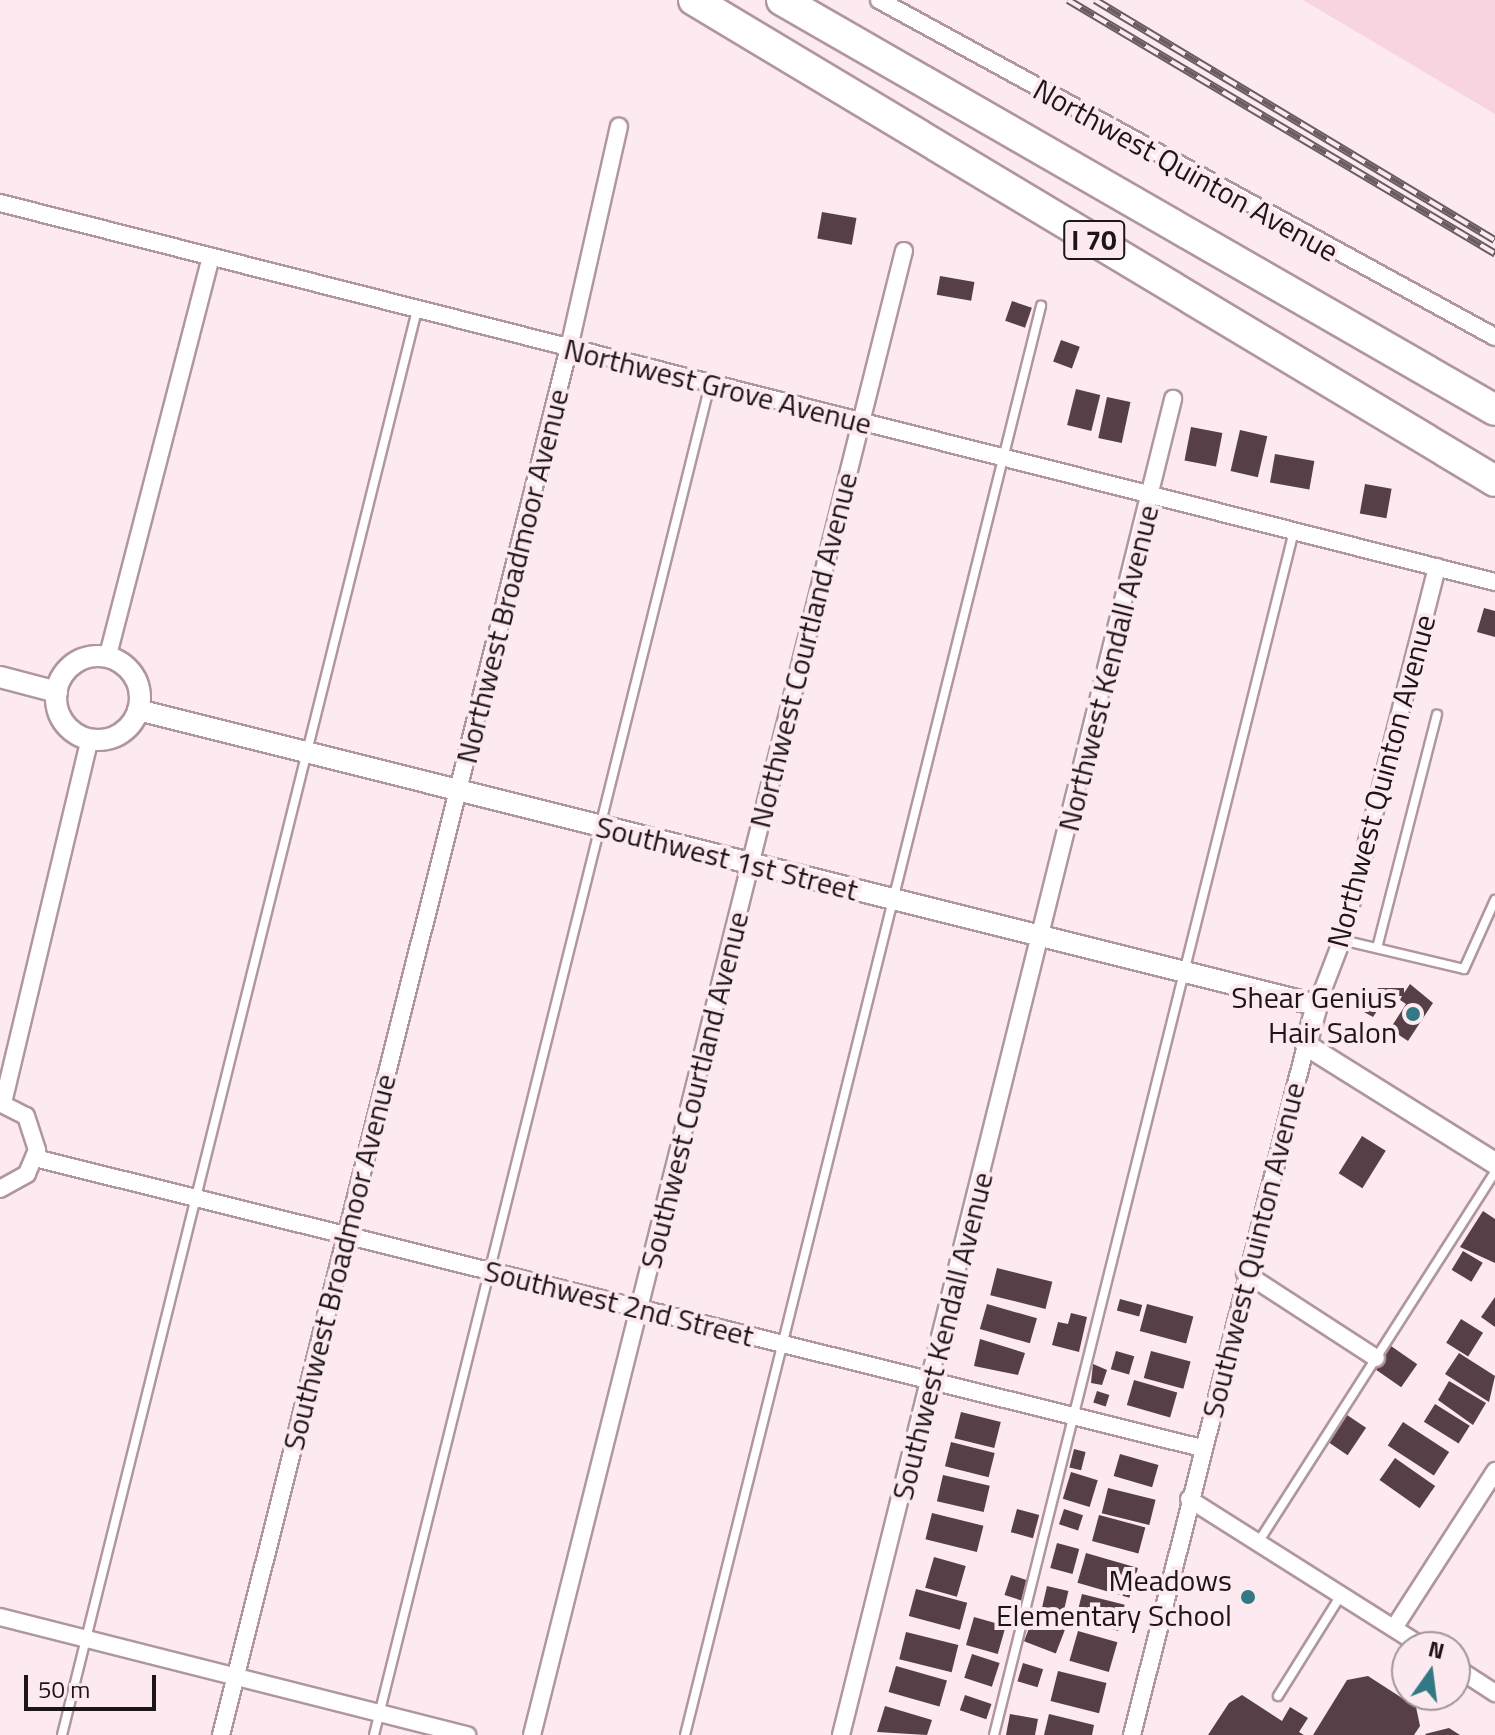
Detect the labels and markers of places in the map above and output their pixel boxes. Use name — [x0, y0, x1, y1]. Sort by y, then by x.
place label: Shear Genius Hair Salon — [1231, 979, 1397, 1050]
marker: Shear Genius Hair Salon — [1404, 1005, 1422, 1023]
place label: Meadows Elementary School — [996, 1562, 1232, 1632]
marker: Meadows Elementary School — [1239, 1588, 1257, 1606]

